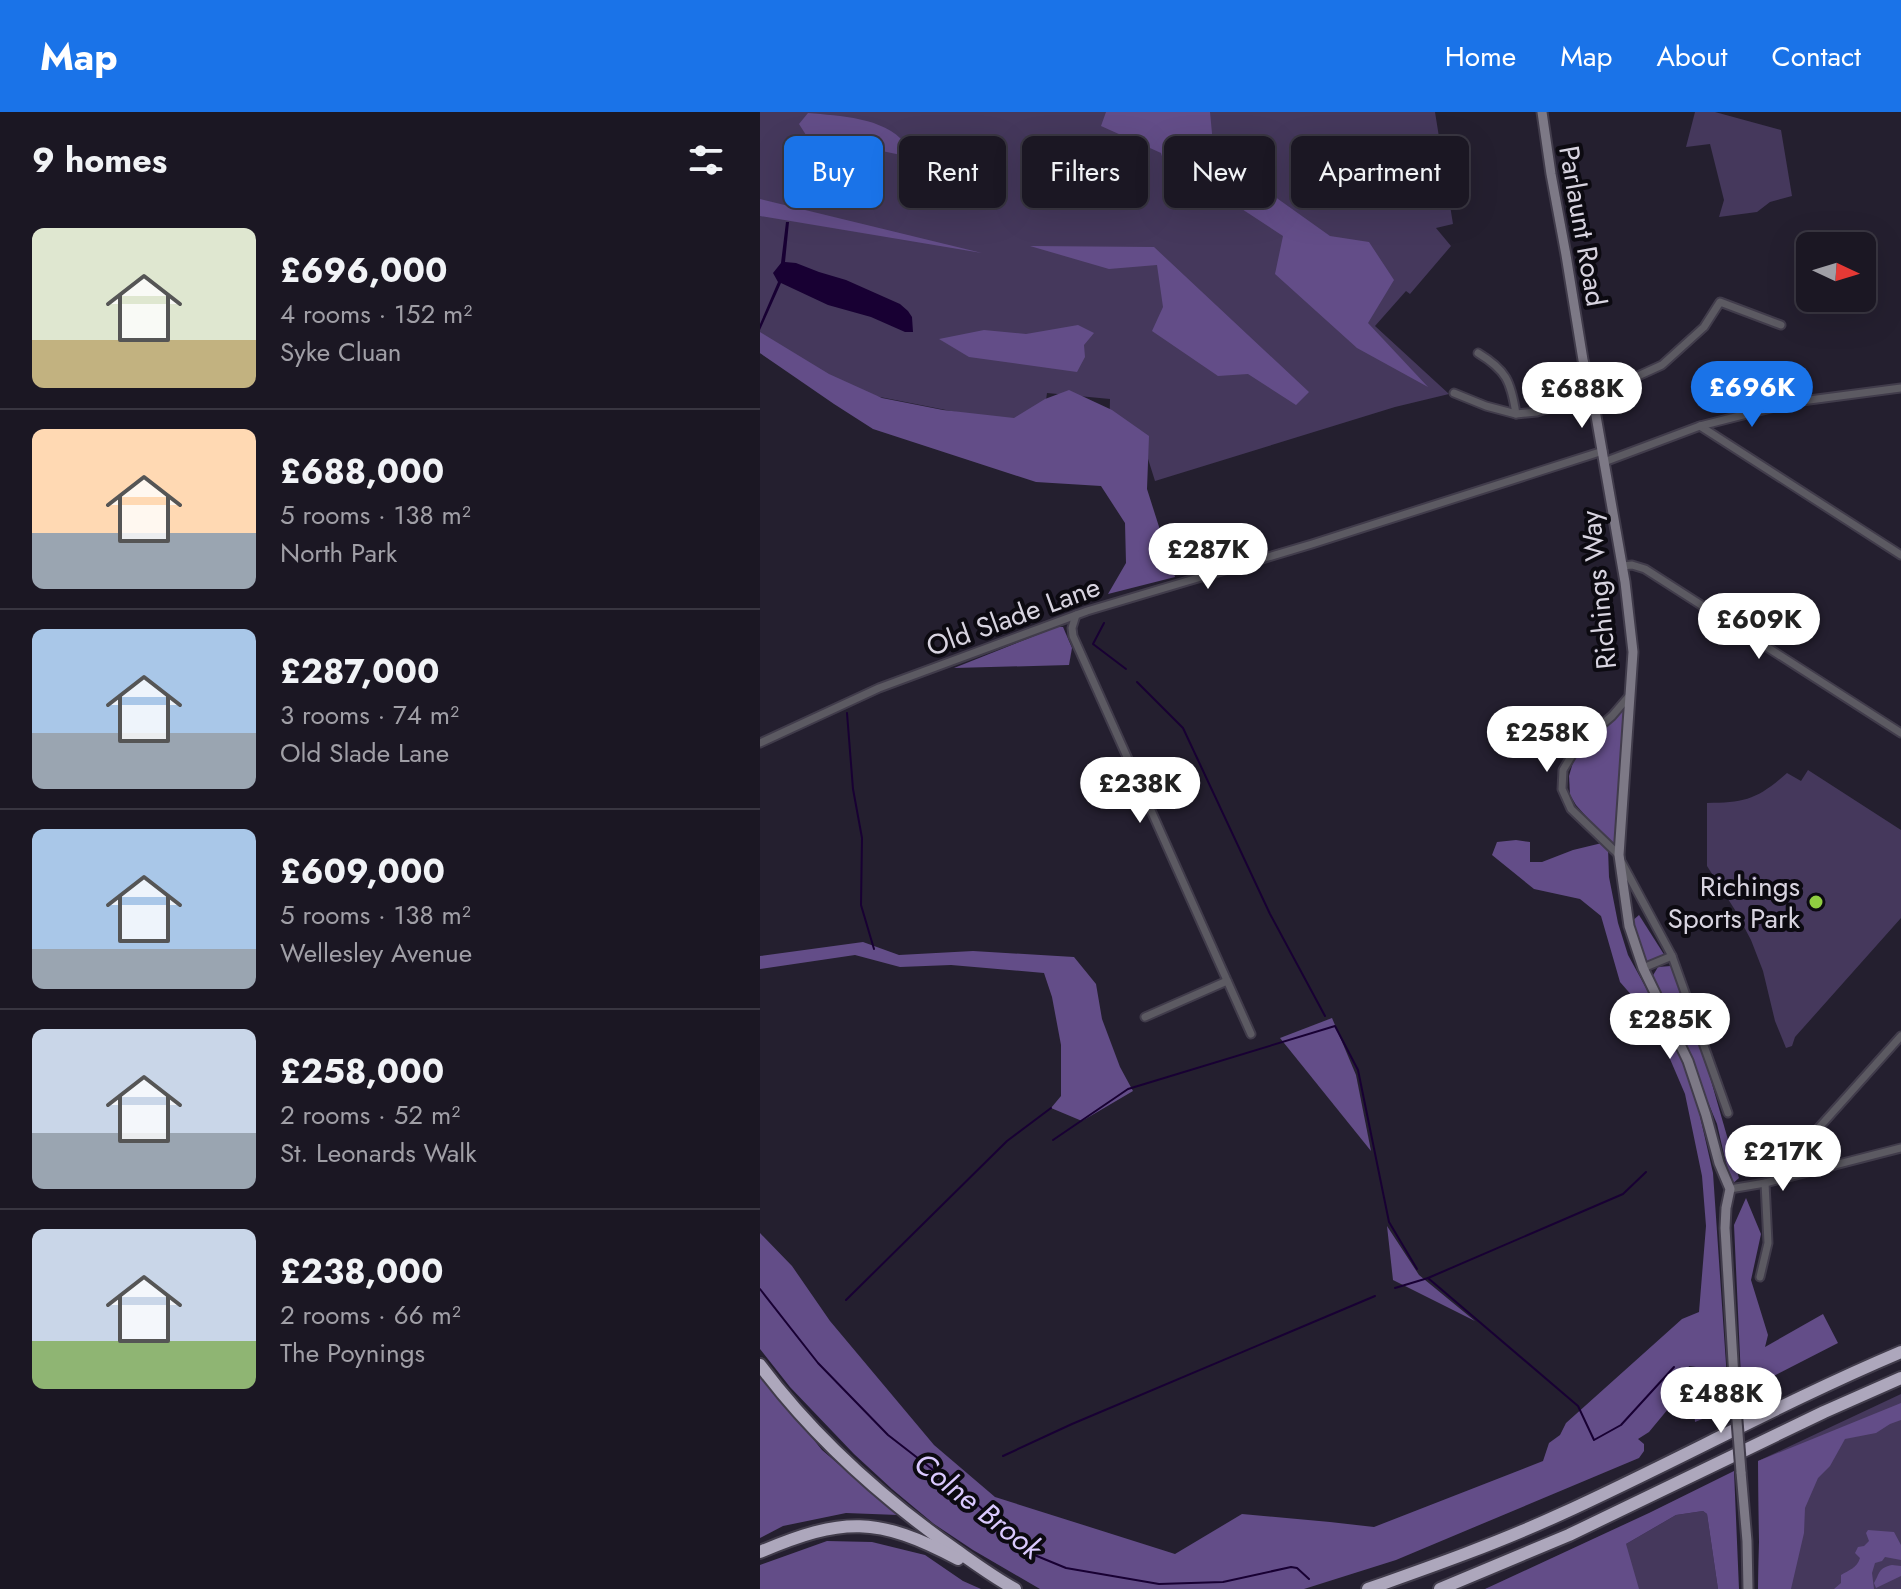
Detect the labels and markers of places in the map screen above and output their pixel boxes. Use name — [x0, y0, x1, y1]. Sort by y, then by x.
pin: £696K — [1696, 361, 1808, 429]
pin: £688K — [1526, 362, 1638, 430]
pin: £287K — [1152, 523, 1264, 591]
pin: £609K — [1703, 593, 1815, 661]
pin: £258K — [1491, 706, 1603, 774]
pin: £238K — [1084, 757, 1196, 825]
place label: Richings Sports Park — [1668, 866, 1801, 939]
marker: Richings Sports Park — [1807, 893, 1825, 911]
pin: £285K — [1614, 993, 1726, 1061]
pin: £217K — [1727, 1125, 1839, 1193]
pin: £488K — [1665, 1367, 1777, 1435]

